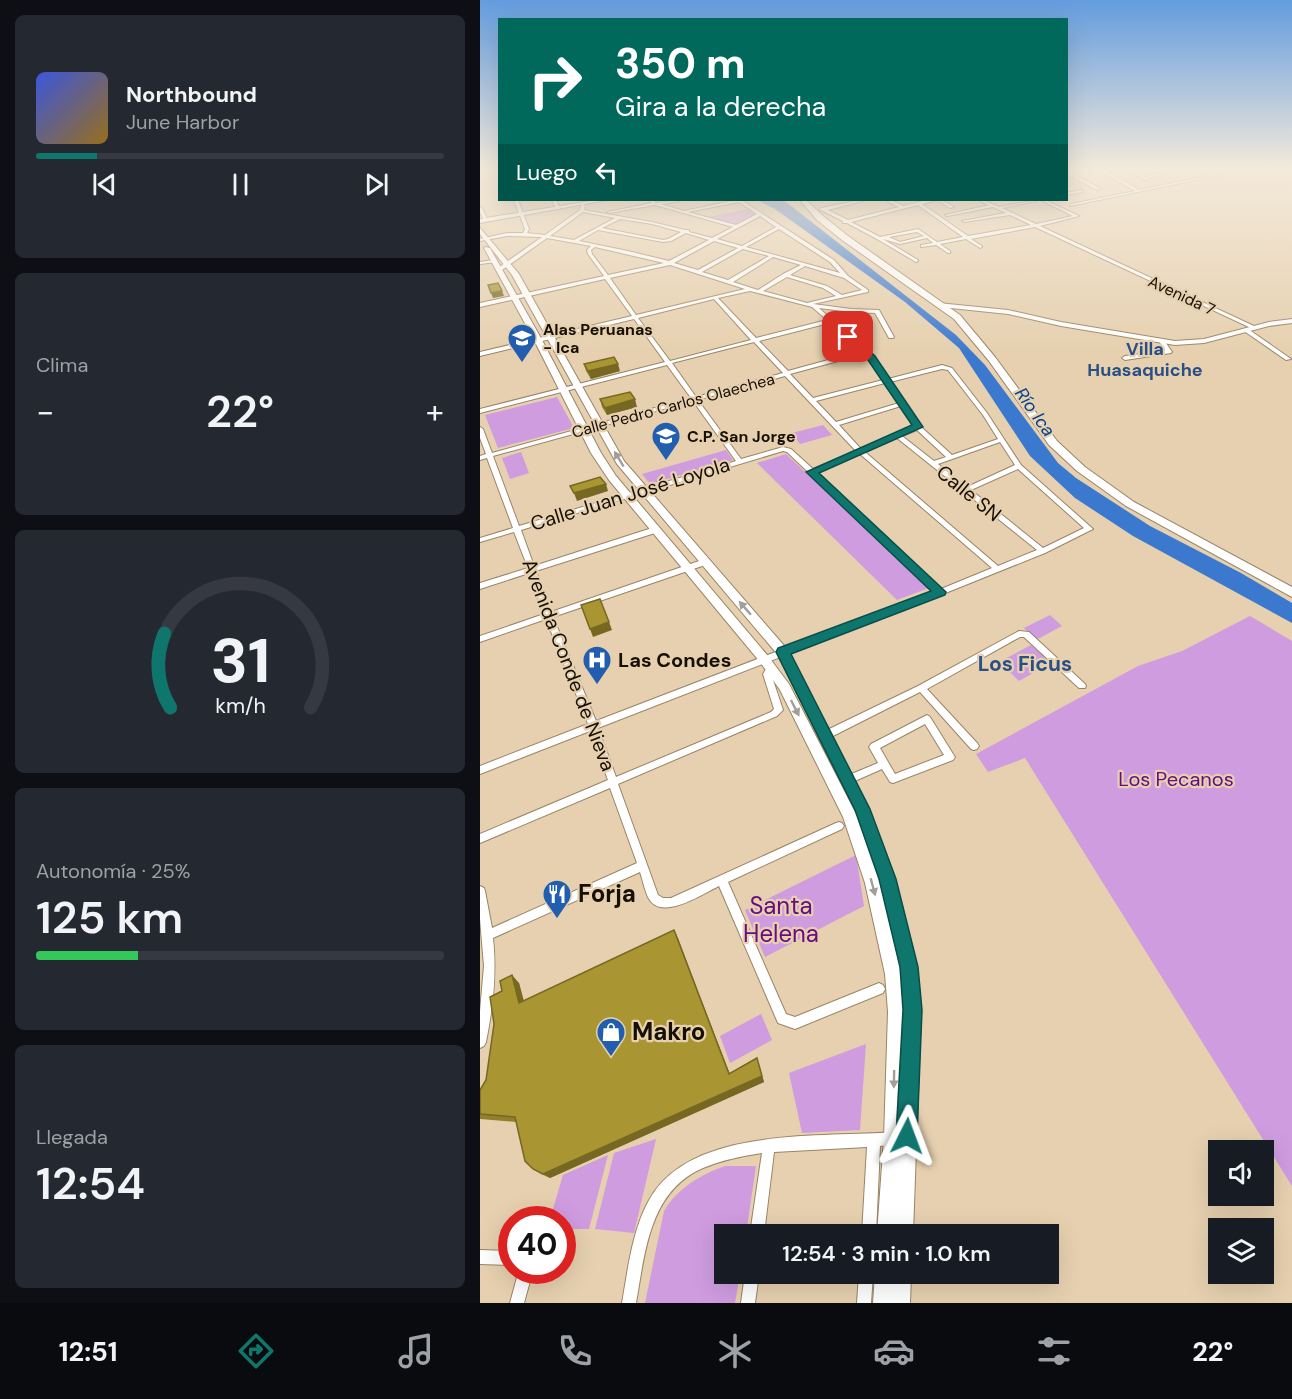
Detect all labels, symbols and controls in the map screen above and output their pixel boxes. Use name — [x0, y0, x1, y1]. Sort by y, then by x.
text: 350 m — [615, 36, 745, 91]
icon: right — [516, 42, 594, 120]
text: Northbound — [126, 80, 257, 109]
text: Gira a la derecha — [615, 89, 826, 124]
text: June Harbor — [126, 109, 239, 135]
icon: left — [590, 156, 623, 189]
text: Luego — [516, 158, 578, 187]
icon: previous — [88, 168, 121, 201]
icon: pause — [224, 168, 257, 201]
icon: next — [360, 168, 393, 201]
street label: Avenida 7 — [1145, 271, 1219, 320]
pin — [822, 311, 873, 362]
place label: Alas Peruanas - Ica — [543, 319, 653, 358]
icon: arrive — [831, 320, 864, 353]
school or university icon: Alas Peruanas - Ica — [506, 322, 538, 364]
district label: Villa Huasaquiche — [1087, 337, 1203, 382]
text: Clima — [36, 352, 88, 378]
street label: Calle Pedro Carlos Olaechea — [569, 368, 777, 443]
text: 22° — [206, 382, 274, 441]
water label: Río Ica — [1009, 383, 1061, 441]
text: − — [36, 390, 54, 433]
text: + — [426, 390, 444, 433]
school or university icon: C.P. San Jorge — [650, 420, 682, 462]
place label: C.P. San Jorge — [687, 426, 796, 447]
street label: Calle Juan José Loyola — [527, 451, 733, 537]
one-way arrow — [613, 451, 624, 467]
street label: Calle SN — [931, 459, 1007, 527]
street label: Avenida Conde de Nieva — [516, 555, 622, 775]
one-way arrow — [738, 600, 751, 616]
text: 31 — [210, 621, 270, 702]
hospital icon: Las Condes — [581, 644, 613, 686]
place label: Las Condes — [618, 647, 731, 673]
district label: Los Ficus — [978, 650, 1072, 678]
text: km/h — [215, 693, 265, 721]
one-way arrow — [791, 700, 800, 717]
park label: Los Pecanos — [1118, 766, 1234, 792]
text: Autonomía · 25% — [36, 858, 190, 884]
one-way arrow — [869, 877, 879, 896]
restaurant icon: Forja — [541, 878, 573, 920]
place label: Forja — [578, 878, 636, 909]
text: 125 km — [36, 888, 183, 947]
park label: Santa Helena — [743, 890, 819, 949]
shop icon: Makro — [595, 1016, 627, 1058]
place label: Makro — [632, 1016, 705, 1047]
one-way arrow — [889, 1070, 899, 1089]
position arrow — [875, 1104, 939, 1168]
text: Llegada — [36, 1124, 108, 1150]
map controls — [1208, 1140, 1274, 1284]
button: sound — [1208, 1140, 1274, 1206]
text: 12:54 — [36, 1154, 145, 1213]
speed limit sign: 40 — [498, 1206, 576, 1284]
button: layers — [1208, 1218, 1274, 1284]
text: 12:54 · 3 min · 1.0 km — [782, 1239, 991, 1268]
icon: directions — [235, 1330, 277, 1372]
icon: music — [395, 1330, 437, 1372]
icon: phone — [554, 1330, 596, 1372]
icon: climate — [714, 1330, 756, 1372]
icon: car — [873, 1330, 915, 1372]
icon: filters — [1033, 1330, 1075, 1372]
text: 12:51 — [59, 1334, 118, 1369]
text: 22° — [1192, 1334, 1233, 1369]

